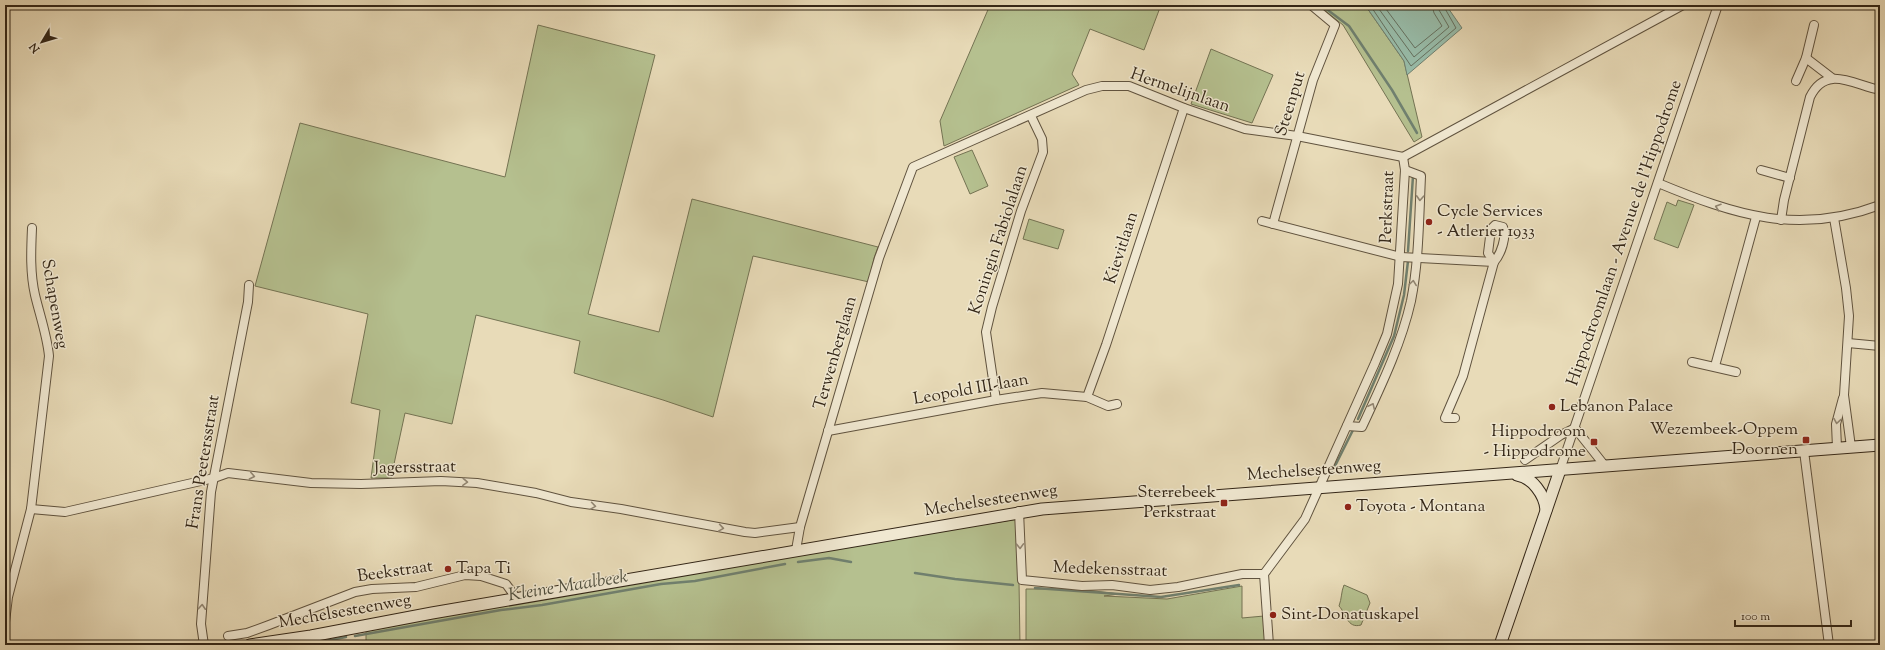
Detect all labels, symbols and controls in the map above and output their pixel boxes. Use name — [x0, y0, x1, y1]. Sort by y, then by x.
north arrow — [22, 22, 62, 62]
text: N — [26, 39, 45, 57]
street label: Hermelijnlaan — [1127, 63, 1233, 119]
street label: Steenput — [1270, 68, 1312, 139]
street label: Hippodroomlaan - Avenue de l'Hippodrome — [1561, 77, 1689, 389]
street label: Koningin Fabiolalaan — [964, 162, 1034, 318]
street label: Perkstraat — [1375, 170, 1401, 244]
one-way arrow — [1416, 195, 1425, 201]
place label: Cycle Services - Atlerier 1933 — [1437, 200, 1543, 244]
one-way arrow — [1715, 203, 1722, 212]
street label: Kievitlaan — [1099, 209, 1145, 287]
marker: Cycle Services - Atlerier 1933 — [1424, 217, 1434, 227]
street label: Schapenweg — [34, 257, 74, 351]
one-way arrow — [1408, 280, 1417, 286]
street label: Terwenberglaan — [808, 293, 864, 413]
street label: Leopold III-laan — [911, 368, 1031, 412]
street label: Frans Peetersstraat — [182, 393, 226, 531]
place label: Lebanon Palace — [1560, 395, 1673, 419]
one-way arrow — [1367, 402, 1375, 410]
marker: Lebanon Palace — [1547, 402, 1557, 412]
place label: Wezembeek-Oppem Doornen — [1650, 418, 1798, 462]
one-way arrow — [1833, 418, 1842, 424]
place label: Hippodroom - Hippodrome — [1483, 420, 1586, 464]
marker: Wezembeek-Oppem Doornen — [1801, 435, 1811, 445]
marker: Hippodroom - Hippodrome — [1589, 437, 1599, 447]
street label: Mechelsesteenweg — [1246, 454, 1382, 488]
street label: Jagersstraat — [373, 455, 456, 481]
one-way arrow — [249, 471, 255, 479]
one-way arrow — [462, 478, 468, 487]
street label: Mechelsesteenweg — [923, 479, 1059, 523]
place label: Sterrebeek Perkstraat — [1137, 481, 1216, 525]
place label: Toyota - Montana — [1356, 495, 1486, 519]
marker: Sterrebeek Perkstraat — [1219, 498, 1229, 508]
one-way arrow — [590, 501, 596, 510]
marker: Toyota - Montana — [1343, 502, 1353, 512]
one-way arrow — [718, 523, 724, 532]
one-way arrow — [1016, 543, 1025, 549]
street label: Beekstraat — [356, 555, 434, 589]
street label: Medekensstraat — [1052, 556, 1168, 584]
place label: Tapa Ti — [456, 557, 511, 581]
marker: Tapa Ti — [443, 564, 453, 574]
water label: Kleine Maalbeek — [506, 565, 630, 609]
street label: Mechelsesteenweg — [277, 589, 413, 635]
scale bar — [1735, 602, 1851, 628]
place label: Sint-Donatuskapel — [1281, 603, 1419, 627]
one-way arrow — [197, 604, 206, 610]
text: 100 m — [1741, 608, 1770, 626]
marker: Sint-Donatuskapel — [1268, 610, 1278, 620]

